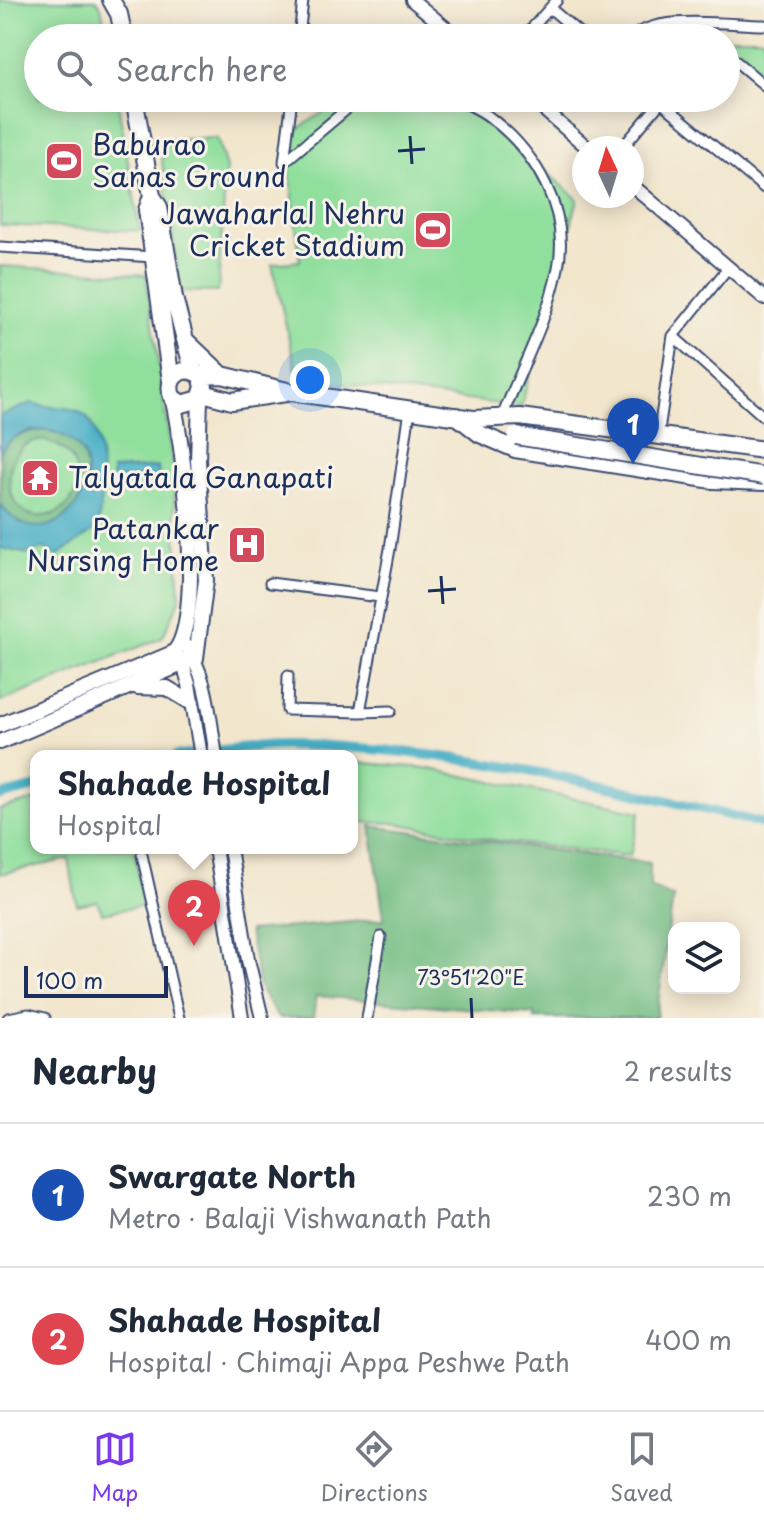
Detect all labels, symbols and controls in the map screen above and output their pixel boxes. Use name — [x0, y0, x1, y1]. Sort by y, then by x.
search box — [24, 24, 740, 112]
icon: search — [52, 46, 96, 90]
text: Search here — [116, 46, 288, 91]
place label: Baburao Sanas Ground — [92, 122, 286, 197]
north arrow — [572, 136, 644, 208]
sports icon: Baburao Sanas Ground — [43, 140, 85, 182]
place label: Jawaharlal Nehru Cricket Stadium — [161, 191, 405, 266]
sports icon: Jawaharlal Nehru Cricket Stadium — [412, 209, 454, 251]
your location — [290, 360, 330, 400]
pin: 1 — [607, 398, 659, 464]
place label: Talyatala Ganapati — [68, 455, 334, 498]
temple icon: Talyatala Ganapati — [19, 457, 61, 499]
place label: Patankar Nursing Home — [27, 506, 219, 581]
hospital icon: Patankar Nursing Home — [226, 524, 268, 566]
popup — [30, 750, 358, 854]
text: Shahade Hospital — [58, 760, 330, 805]
text: Hospital — [58, 805, 162, 844]
pin: 2 — [168, 880, 220, 946]
map controls — [668, 922, 740, 994]
button: layers — [668, 922, 740, 994]
scale bar — [24, 962, 168, 998]
text: 73°51'20"E — [417, 962, 525, 992]
text: 100 m — [36, 963, 103, 996]
text: Nearby — [32, 1044, 157, 1096]
text: 2 results — [624, 1051, 732, 1090]
text: Swargate North — [108, 1153, 356, 1198]
text: 1 — [52, 1176, 64, 1215]
text: 230 m — [647, 1176, 732, 1215]
text: Metro · Balaji Vishwanath Path — [108, 1198, 492, 1237]
text: Shahade Hospital — [108, 1297, 381, 1342]
text: 2 — [49, 1320, 67, 1359]
text: 400 m — [645, 1320, 732, 1359]
text: Hospital · Chimaji Appa Peshwe Path — [108, 1342, 570, 1381]
tab: Map — [91, 1427, 138, 1508]
tab: Directions — [321, 1427, 428, 1508]
tab: Saved — [610, 1427, 673, 1508]

